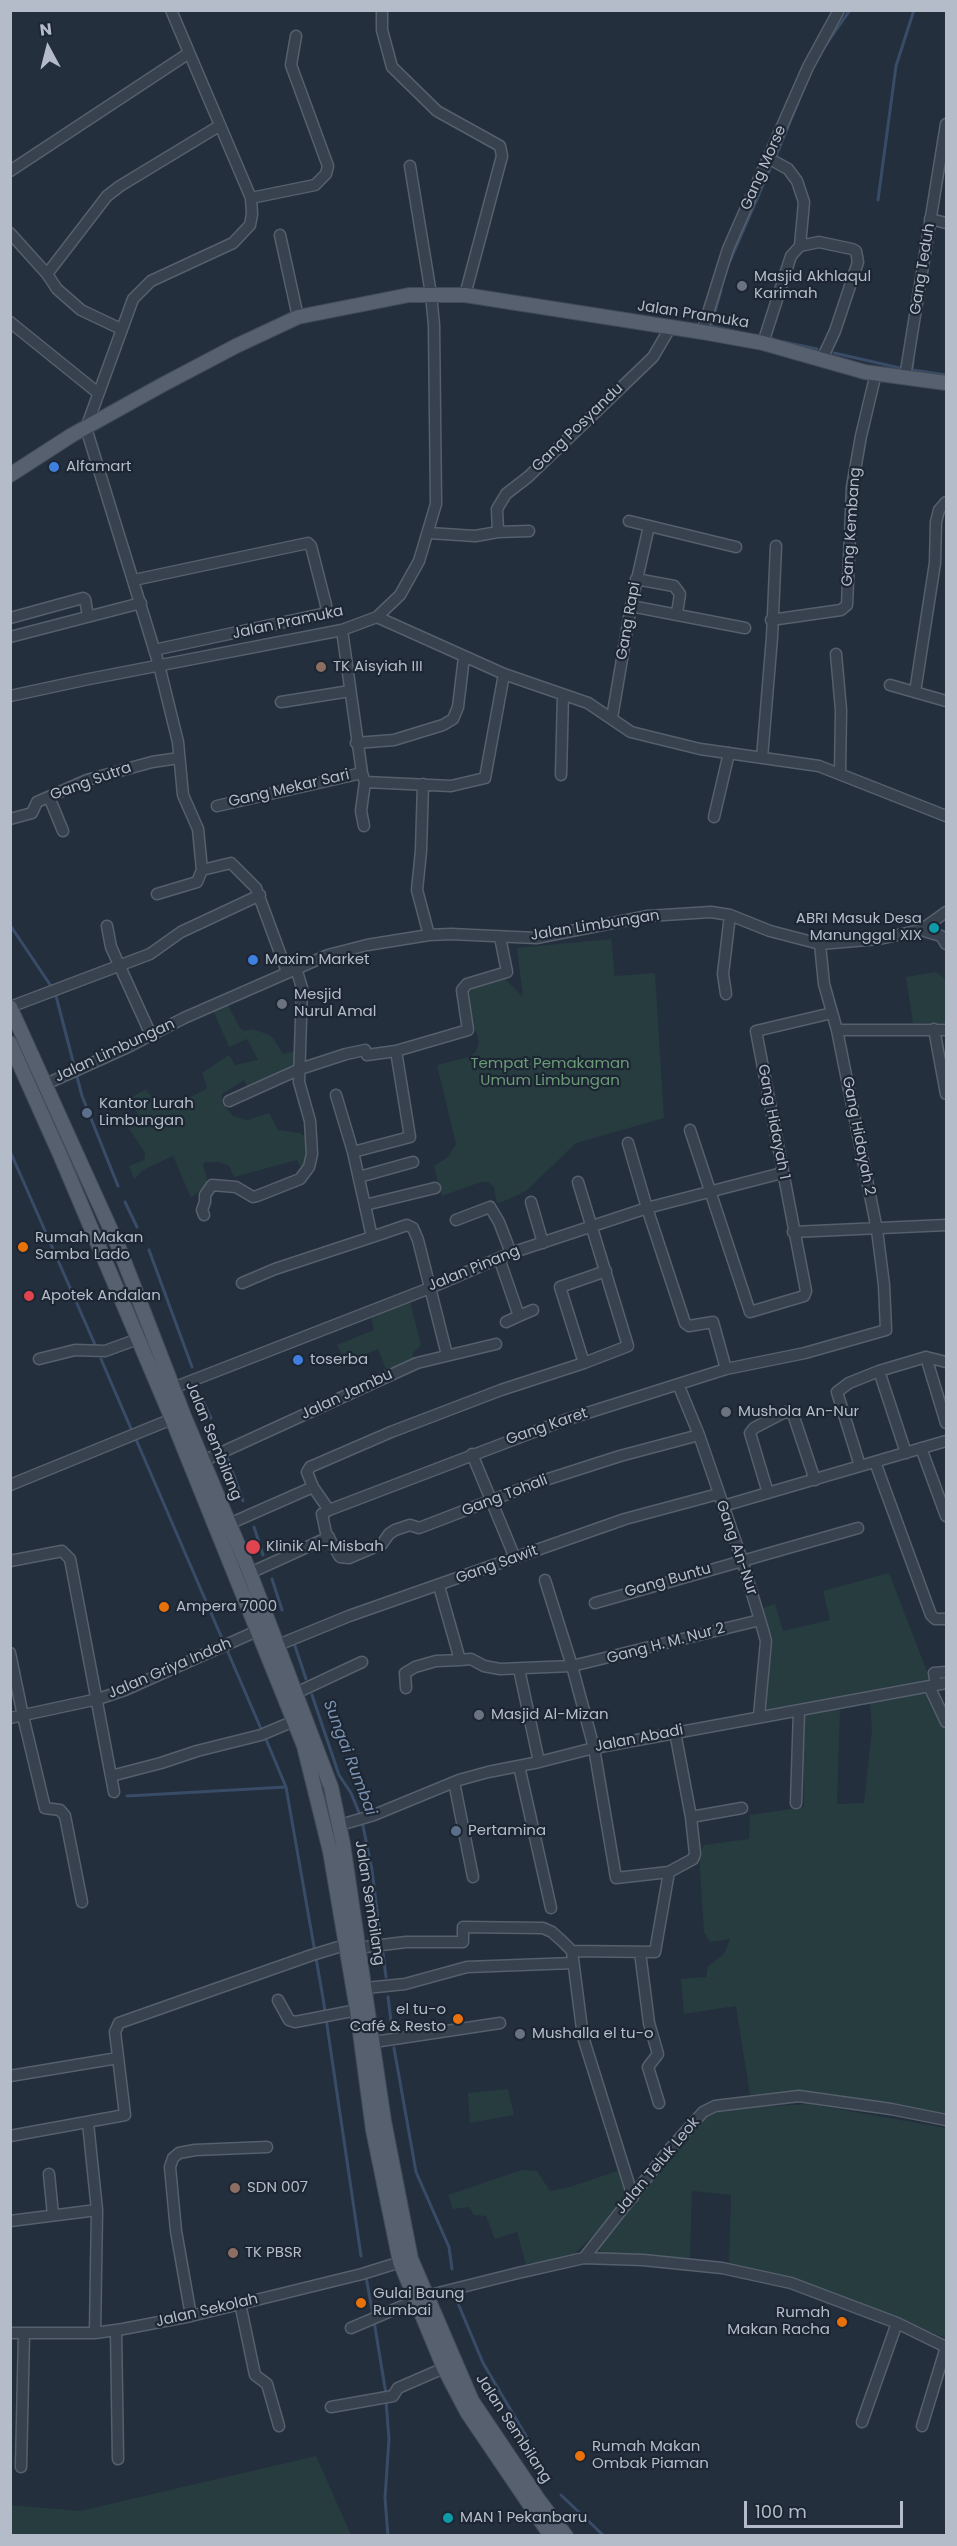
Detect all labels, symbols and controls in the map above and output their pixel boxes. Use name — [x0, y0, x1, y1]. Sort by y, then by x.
text: N — [38, 17, 53, 42]
north arrow — [18, 18, 78, 78]
street label: Gang Morse — [737, 123, 791, 213]
street label: Gang Teduh — [907, 222, 939, 316]
place label: Masjid Akhlaqul Karimah — [754, 268, 871, 303]
marker: Masjid Akhlaqul Karimah — [735, 279, 749, 293]
street label: Jalan Pramuka — [636, 297, 750, 333]
street label: Gang Posyandu — [529, 380, 627, 476]
place label: Alfamart — [66, 458, 132, 476]
marker: Alfamart — [47, 460, 61, 474]
street label: Gang Kembang — [839, 467, 865, 587]
street label: Gang Rapi — [613, 581, 645, 661]
street label: Jalan Pramuka — [231, 602, 345, 644]
place label: TK Aisyiah III — [333, 658, 423, 676]
marker: TK Aisyiah III — [314, 660, 328, 674]
street label: Gang Sutra — [48, 759, 134, 805]
street label: Gang Mekar Sari — [227, 766, 351, 812]
street label: Jalan Limbungan — [529, 907, 661, 945]
place label: ABRI Masuk Desa Manunggal XIX — [796, 910, 922, 945]
marker: ABRI Masuk Desa Manunggal XIX — [927, 921, 941, 935]
place label: Maxim Market — [265, 951, 370, 969]
marker: Maxim Market — [246, 953, 260, 967]
place label: Mesjid Nurul Amal — [294, 986, 376, 1021]
marker: Mesjid Nurul Amal — [275, 997, 289, 1011]
street label: Jalan Limbungan — [52, 1015, 178, 1087]
park label: Tempat Pemakaman Umum Limbungan — [470, 1055, 630, 1090]
street label: Gang Hidayah 1 — [753, 1063, 793, 1181]
street label: Gang Hidayah 2 — [838, 1075, 878, 1197]
place label: Kantor Lurah Limbungan — [99, 1095, 194, 1130]
marker: Kantor Lurah Limbungan — [80, 1106, 94, 1120]
place label: Rumah Makan Samba Lado — [35, 1229, 143, 1264]
marker: Rumah Makan Samba Lado — [16, 1240, 30, 1254]
street label: Jalan Pinang — [425, 1242, 523, 1296]
place label: Apotek Andalan — [41, 1287, 161, 1305]
marker: Apotek Andalan — [22, 1289, 36, 1303]
place label: toserba — [310, 1351, 368, 1369]
marker: toserba — [291, 1353, 305, 1367]
street label: Jalan Jambu — [298, 1366, 396, 1424]
street label: Jalan Sembilang — [181, 1379, 245, 1503]
place label: Mushola An-Nur — [738, 1403, 859, 1421]
street label: Gang Karet — [504, 1405, 590, 1449]
marker: Mushola An-Nur — [719, 1405, 733, 1419]
street label: Gang Tohali — [460, 1471, 550, 1521]
street label: Gang An-Nur — [711, 1498, 761, 1598]
marker: Klinik Al-Misbah — [244, 1538, 262, 1556]
place label: Klinik Al-Misbah — [266, 1538, 384, 1556]
street label: Gang Sawit — [454, 1542, 540, 1588]
street label: Gang Buntu — [623, 1560, 713, 1602]
place label: Ampera 7000 — [176, 1598, 277, 1616]
marker: Ampera 7000 — [157, 1600, 171, 1614]
street label: Gang H. M. Nur 2 — [605, 1620, 727, 1668]
street label: Jalan Griya Indah — [106, 1635, 234, 1703]
water label: Sungai Rumbai — [318, 1698, 380, 1818]
place label: Masjid Al-Mizan — [491, 1706, 609, 1724]
marker: Masjid Al-Mizan — [472, 1708, 486, 1722]
street label: Jalan Abadi — [593, 1722, 685, 1756]
place label: Pertamina — [468, 1822, 546, 1840]
marker: Pertamina — [449, 1824, 463, 1838]
street label: Jalan Sembilang — [350, 1839, 388, 1967]
place label: el tu-o Café & Resto — [350, 2001, 446, 2036]
marker: el tu-o Café & Resto — [451, 2012, 465, 2026]
place label: Mushalla el tu-o — [532, 2025, 654, 2043]
marker: Mushalla el tu-o — [513, 2027, 527, 2041]
street label: Jalan Teluk Leok — [612, 2114, 704, 2218]
place label: SDN 007 — [247, 2179, 308, 2197]
marker: SDN 007 — [228, 2181, 242, 2195]
place label: TK PBSR — [245, 2244, 302, 2262]
marker: TK PBSR — [226, 2246, 240, 2260]
place label: Gulai Baung Rumbai — [373, 2285, 464, 2320]
street label: Jalan Sekolah — [154, 2290, 260, 2332]
marker: Gulai Baung Rumbai — [354, 2296, 368, 2310]
place label: Rumah Makan Racha — [727, 2304, 830, 2339]
marker: Rumah Makan Racha — [835, 2315, 849, 2329]
street label: Jalan Sembilang — [471, 2371, 555, 2487]
place label: Rumah Makan Ombak Piaman — [592, 2438, 709, 2473]
marker: Rumah Makan Ombak Piaman — [573, 2449, 587, 2463]
scale bar — [747, 2489, 906, 2527]
text: 100 m — [755, 2499, 807, 2524]
place label: MAN 1 Pekanbaru — [460, 2509, 587, 2527]
marker: MAN 1 Pekanbaru — [441, 2511, 455, 2525]

